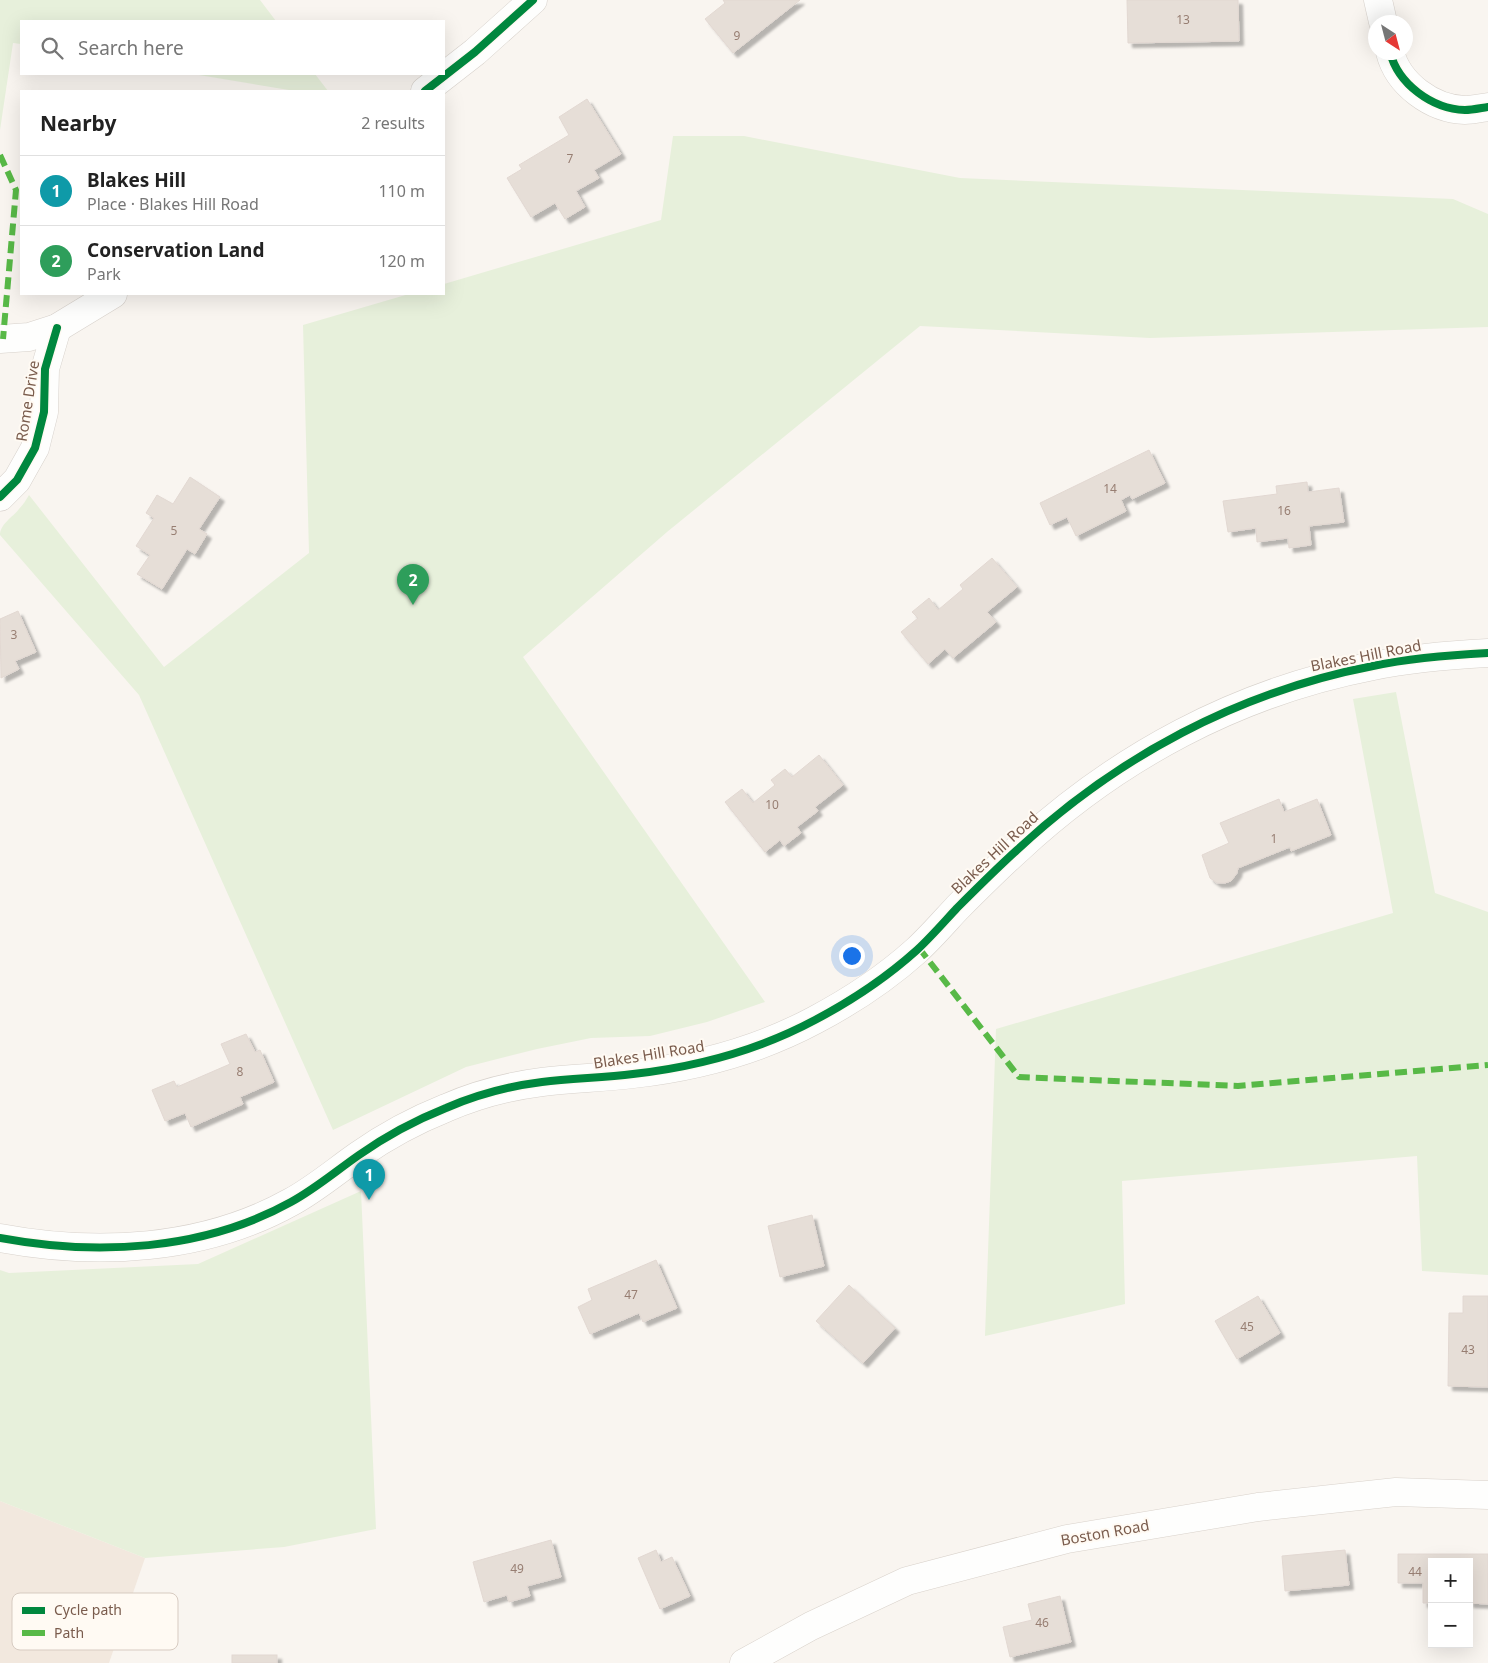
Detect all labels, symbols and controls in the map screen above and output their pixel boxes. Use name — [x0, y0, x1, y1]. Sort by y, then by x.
house number: 13 — [1176, 11, 1190, 28]
north arrow — [1368, 15, 1413, 60]
search box — [20, 20, 445, 75]
house number: 9 — [734, 27, 741, 44]
icon: search — [38, 34, 66, 62]
text: Search here — [78, 35, 184, 61]
text: Nearby — [40, 109, 116, 137]
text: 2 results — [361, 112, 425, 134]
house number: 7 — [567, 150, 574, 167]
text: Blakes Hill — [87, 167, 186, 193]
text: 1 — [51, 180, 61, 202]
text: 110 m — [378, 180, 425, 202]
text: Place · Blakes Hill Road — [87, 193, 259, 215]
text: Conservation Land — [87, 237, 264, 263]
text: 2 — [51, 250, 61, 272]
text: 120 m — [378, 250, 425, 272]
text: Park — [87, 263, 121, 285]
street label: Rome Drive — [11, 359, 43, 443]
house number: 14 — [1103, 480, 1117, 497]
house number: 16 — [1277, 502, 1291, 519]
house number: 5 — [171, 522, 178, 539]
pin: 2 — [397, 564, 429, 605]
house number: 3 — [11, 626, 18, 643]
street label: Blakes Hill Road — [1309, 634, 1423, 676]
house number: 10 — [765, 796, 779, 813]
street label: Blakes Hill Road — [946, 807, 1042, 898]
house number: 1 — [1271, 830, 1277, 847]
your location — [839, 943, 865, 969]
street label: Blakes Hill Road — [592, 1035, 706, 1073]
house number: 8 — [237, 1063, 244, 1080]
pin: 1 — [353, 1159, 385, 1200]
house number: 47 — [624, 1286, 638, 1303]
house number: 45 — [1240, 1318, 1254, 1335]
house number: 43 — [1461, 1341, 1475, 1358]
street label: Boston Road — [1059, 1514, 1151, 1550]
map controls — [1428, 1558, 1473, 1648]
button: + — [1428, 1558, 1473, 1603]
house number: 49 — [510, 1560, 524, 1577]
house number: 44 — [1408, 1563, 1422, 1580]
legend — [12, 1593, 178, 1650]
text: Cycle path — [54, 1600, 122, 1619]
button: − — [1428, 1603, 1473, 1648]
house number: 46 — [1035, 1614, 1049, 1631]
text: Path — [54, 1623, 84, 1642]

